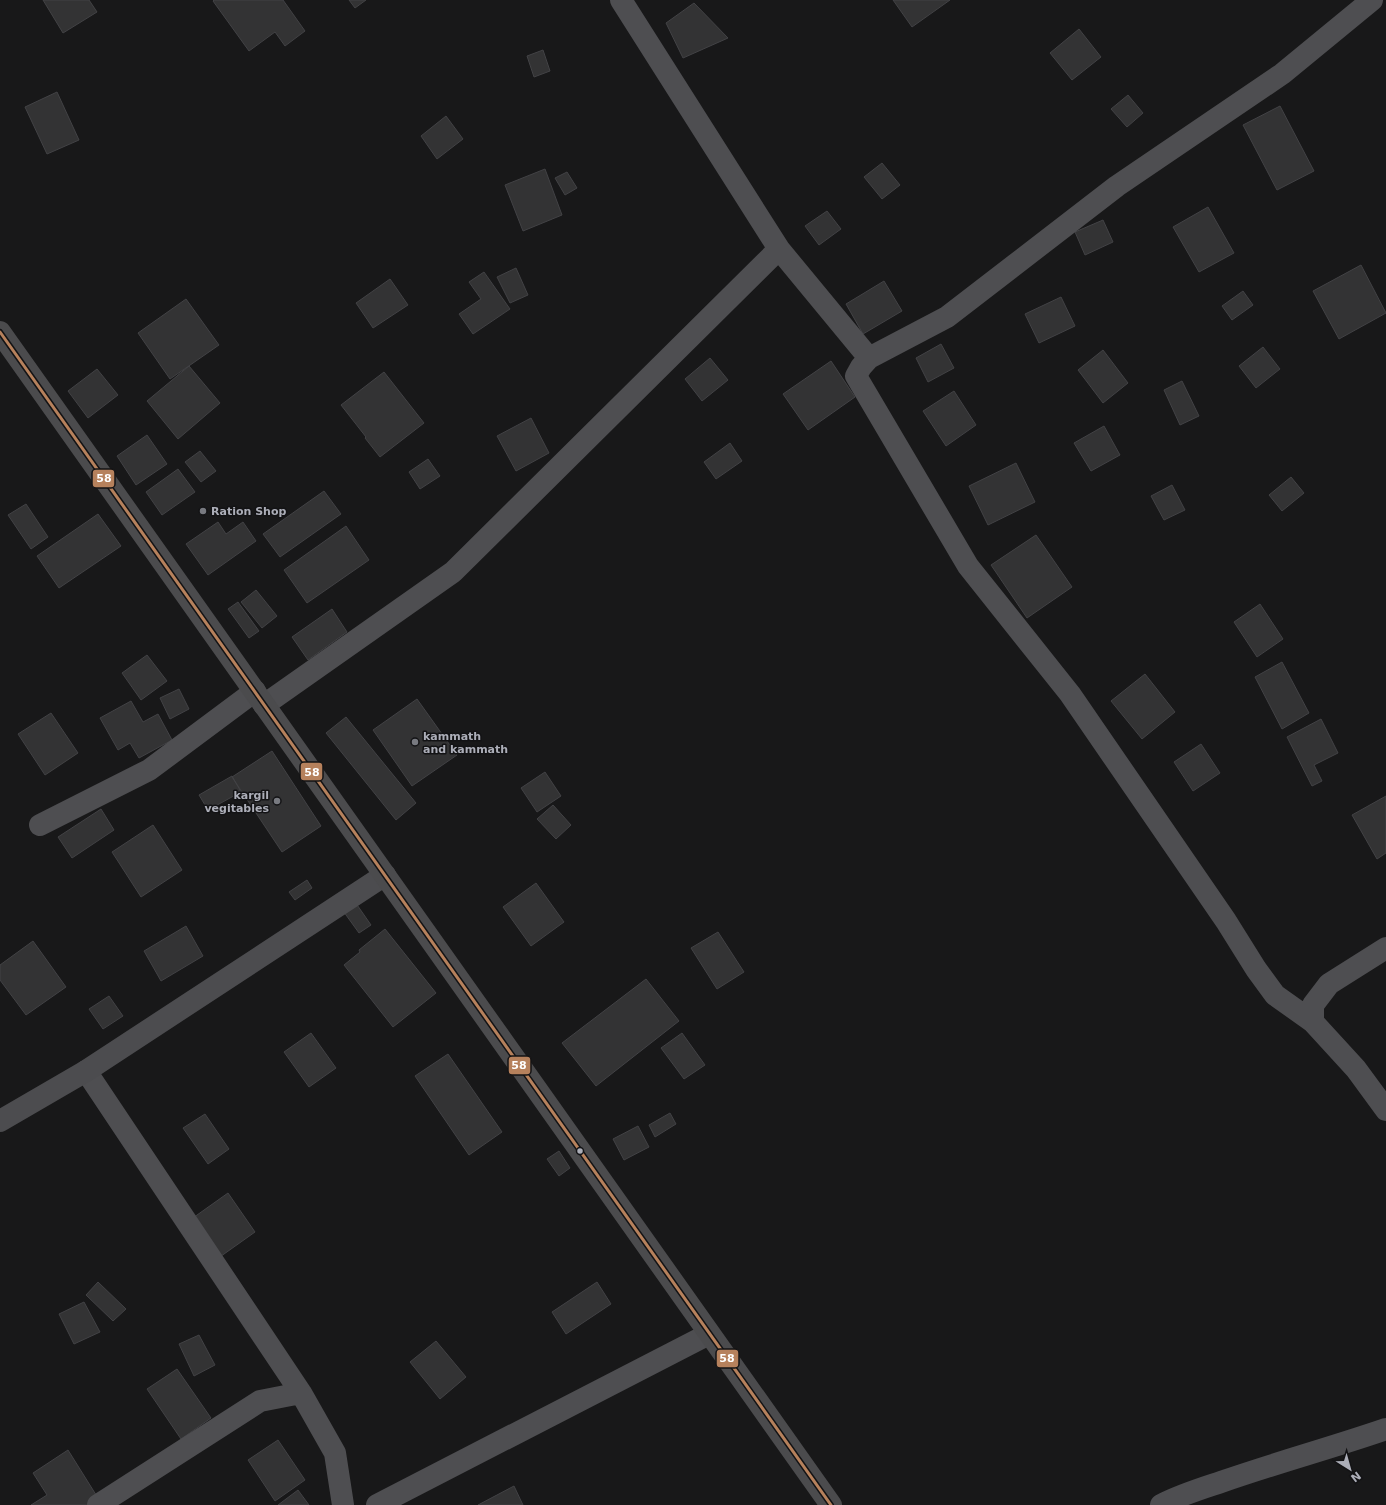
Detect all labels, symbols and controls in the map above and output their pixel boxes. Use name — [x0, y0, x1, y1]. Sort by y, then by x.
line badge: 58 — [92, 469, 115, 488]
text: 58 — [96, 472, 112, 485]
place label: Ration Shop — [211, 505, 286, 518]
marker: Ration Shop — [198, 506, 208, 516]
place label: kammath and kammath — [423, 730, 508, 756]
marker: kammath and kammath — [410, 737, 420, 747]
line badge: 58 — [300, 762, 323, 781]
text: 58 — [304, 766, 320, 779]
place label: kargil vegitables — [204, 789, 269, 815]
marker: kargil vegitables — [272, 796, 282, 806]
line badge: 58 — [508, 1056, 531, 1075]
text: 58 — [511, 1059, 527, 1072]
unlabelled marker — [575, 1146, 585, 1156]
line badge: 58 — [716, 1349, 739, 1368]
text: 58 — [719, 1352, 735, 1365]
north arrow — [1330, 1449, 1370, 1489]
text: N — [1348, 1469, 1363, 1485]

